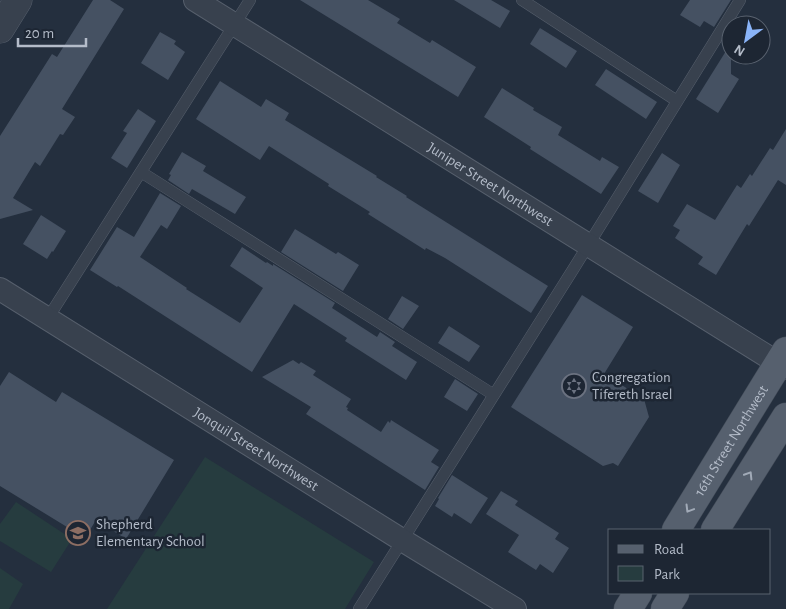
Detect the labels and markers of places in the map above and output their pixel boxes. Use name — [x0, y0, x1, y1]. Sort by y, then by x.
place label: Congregation Tifereth Israel — [592, 370, 672, 402]
synagogue icon: Congregation Tifereth Israel — [561, 373, 587, 399]
place label: Shepherd Elementary School — [96, 517, 205, 549]
school or university icon: Shepherd Elementary School — [65, 520, 91, 546]

